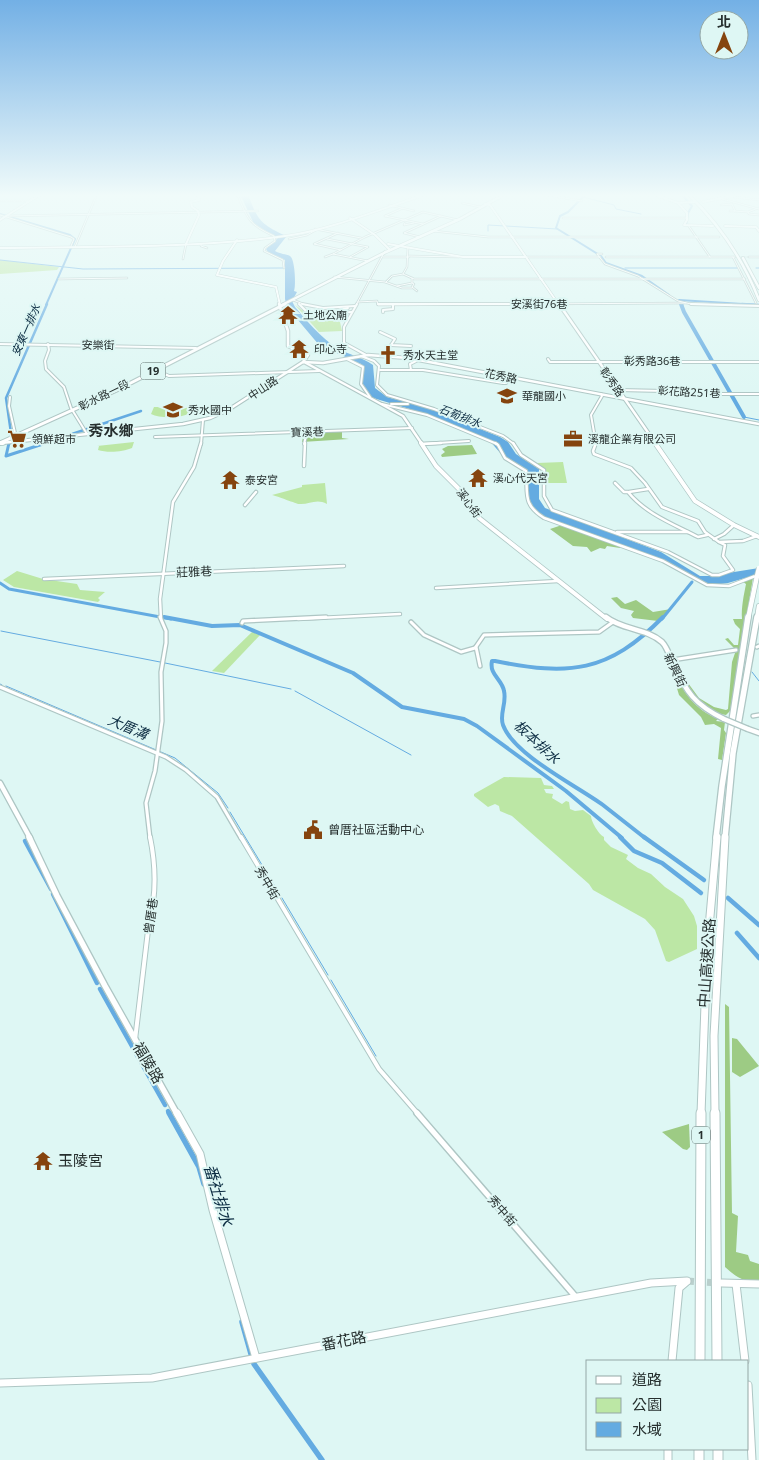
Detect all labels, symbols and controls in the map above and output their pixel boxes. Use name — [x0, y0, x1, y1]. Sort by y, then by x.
north arrow — [699, 10, 749, 60]
text: 北 — [717, 12, 731, 31]
street label: 安溪街76巷 — [511, 296, 567, 311]
water label: 安東一排水 — [8, 301, 44, 358]
temple icon: 土地公廟 — [277, 304, 299, 326]
place label: 土地公廟 — [303, 307, 347, 322]
street label: 安樂街 — [81, 337, 115, 352]
temple icon: 印心寺 — [288, 338, 310, 360]
place label: 印心寺 — [314, 341, 347, 356]
church icon: 秀水天主堂 — [377, 344, 399, 366]
place label: 秀水天主堂 — [403, 347, 458, 362]
street label: 彰秀路36巷 — [624, 353, 680, 368]
road number: 19 — [140, 362, 166, 380]
street label: 彰秀路 — [597, 364, 628, 400]
street label: 花秀路 — [483, 365, 519, 386]
street label: 中山路 — [245, 372, 281, 403]
street label: 彰水路一段 — [76, 376, 132, 413]
street label: 彰花路251巷 — [657, 382, 721, 401]
school or university icon: 華龍國小 — [496, 385, 518, 407]
place label: 華龍國小 — [522, 388, 566, 403]
school or university icon: 秀水國中 — [162, 399, 184, 421]
water label: 石筍排水 — [437, 401, 484, 431]
place label: 秀水國中 — [188, 402, 232, 417]
district label: 秀水鄉 — [88, 420, 134, 440]
street label: 寶溪巷 — [290, 423, 324, 440]
supermarket icon: 領鮮超市 — [6, 428, 28, 450]
office icon: 溪龍企業有限公司 — [562, 428, 584, 450]
place label: 領鮮超市 — [32, 431, 76, 446]
place label: 溪龍企業有限公司 — [588, 431, 676, 446]
temple icon: 溪心代天宮 — [467, 467, 489, 489]
temple icon: 泰安宮 — [219, 469, 241, 491]
place label: 溪心代天宮 — [493, 470, 548, 485]
place label: 泰安宮 — [245, 472, 278, 487]
street label: 溪心街 — [454, 485, 485, 520]
street label: 莊雅巷 — [176, 562, 212, 581]
street label: 新興街 — [660, 650, 691, 690]
water label: 大厝溝 — [105, 710, 153, 744]
water label: 板本排水 — [510, 716, 565, 768]
public building icon: 曾厝社區活動中心 — [302, 819, 324, 841]
place label: 曾厝社區活動中心 — [328, 821, 424, 838]
street label: 秀中街 — [251, 863, 284, 903]
street label: 曾厝巷 — [140, 897, 161, 935]
street label: 中山高速公路 — [693, 917, 719, 1009]
street label: 福陵路 — [129, 1038, 169, 1087]
road number: 1 — [692, 1126, 710, 1144]
temple icon: 玉陵宮 — [32, 1150, 54, 1172]
place label: 玉陵宮 — [58, 1150, 103, 1170]
water label: 番社排水 — [199, 1161, 239, 1230]
street label: 秀中街 — [484, 1192, 521, 1230]
street label: 番花路 — [320, 1326, 368, 1354]
legend — [586, 1360, 749, 1450]
text: 道路 — [632, 1369, 662, 1389]
text: 公園 — [632, 1394, 662, 1414]
text: 水域 — [632, 1419, 662, 1439]

